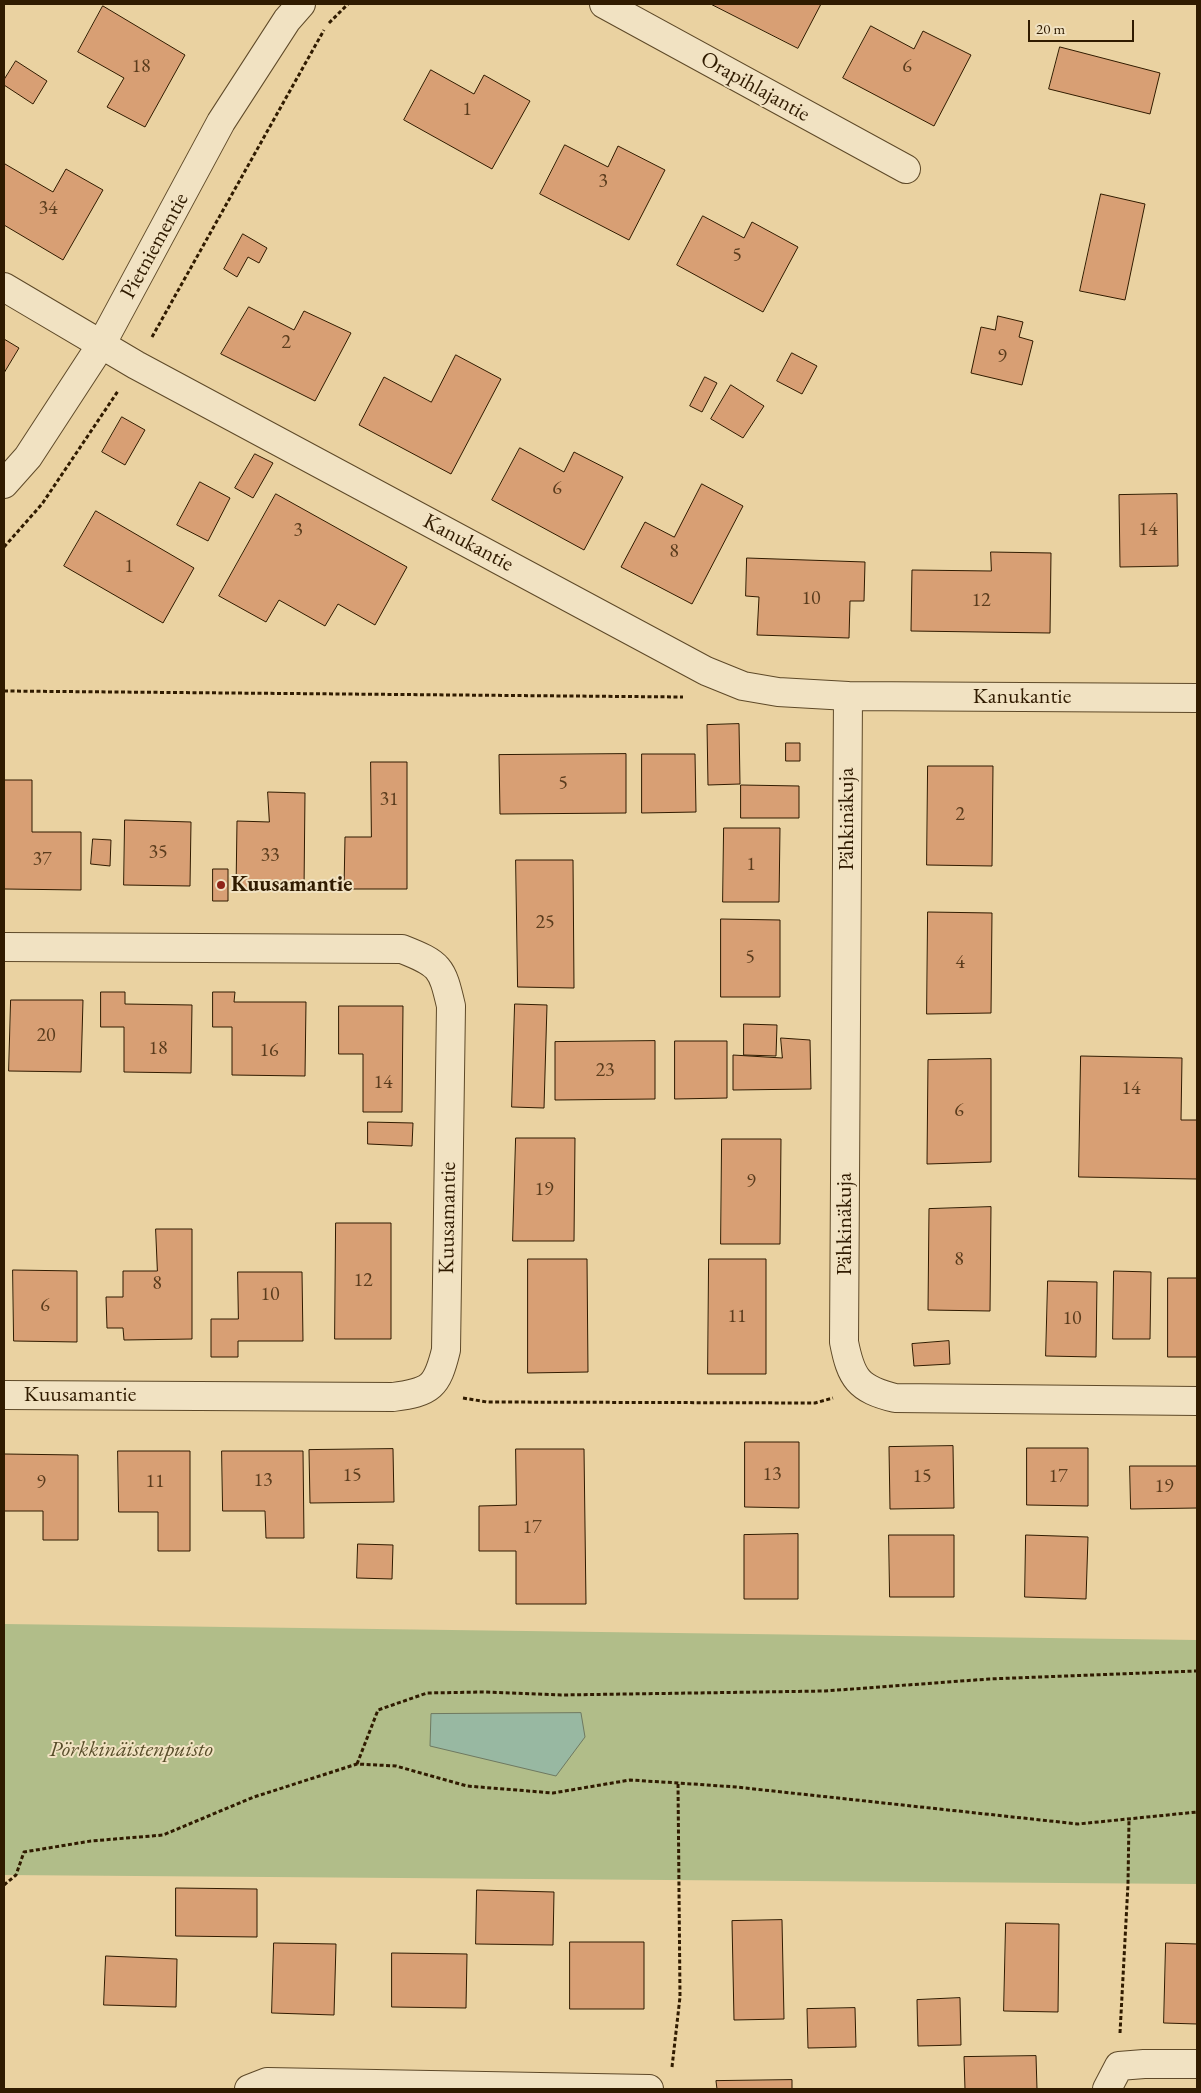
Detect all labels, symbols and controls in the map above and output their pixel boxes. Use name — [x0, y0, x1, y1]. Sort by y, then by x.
scale bar — [1031, 10, 1137, 42]
text: 20 m — [1036, 19, 1065, 38]
street label: Orapihlajantie — [696, 46, 814, 128]
house number: 18 — [131, 55, 151, 79]
house number: 6 — [902, 55, 912, 79]
house number: 1 — [462, 98, 472, 122]
house number: 3 — [598, 170, 608, 194]
street label: Pietniementie — [115, 189, 195, 303]
house number: 34 — [38, 197, 58, 221]
house number: 5 — [732, 244, 742, 268]
house number: 2 — [281, 331, 291, 355]
house number: 9 — [997, 345, 1007, 369]
house number: 6 — [552, 477, 562, 501]
street label: Kanukantie — [418, 508, 518, 578]
house number: 14 — [1138, 518, 1158, 542]
house number: 3 — [293, 519, 303, 543]
house number: 8 — [669, 540, 679, 564]
house number: 1 — [124, 555, 134, 579]
house number: 10 — [801, 587, 821, 611]
house number: 12 — [971, 589, 991, 613]
street label: Kanukantie — [973, 684, 1071, 710]
street label: Pähkinäkuja — [834, 768, 860, 870]
house number: 5 — [558, 772, 568, 796]
house number: 31 — [379, 788, 399, 812]
house number: 2 — [955, 803, 965, 827]
house number: 35 — [148, 841, 168, 865]
house number: 33 — [260, 844, 280, 868]
house number: 37 — [32, 848, 52, 872]
house number: 1 — [746, 853, 756, 877]
place label: Kuusamantie — [231, 872, 352, 898]
marker: Kuusamantie — [215, 879, 227, 891]
house number: 25 — [535, 911, 555, 935]
house number: 5 — [745, 946, 755, 970]
house number: 4 — [955, 951, 965, 975]
house number: 20 — [36, 1024, 56, 1048]
house number: 18 — [148, 1037, 168, 1061]
house number: 16 — [259, 1039, 279, 1063]
house number: 23 — [595, 1059, 615, 1083]
house number: 14 — [373, 1071, 393, 1095]
house number: 14 — [1121, 1077, 1141, 1101]
house number: 6 — [954, 1099, 964, 1123]
street label: Kuusamantie — [434, 1162, 462, 1274]
house number: 9 — [746, 1170, 756, 1194]
street label: Pähkinäkuja — [832, 1173, 858, 1275]
house number: 19 — [534, 1178, 554, 1202]
house number: 8 — [954, 1248, 964, 1272]
house number: 12 — [353, 1269, 373, 1293]
house number: 8 — [152, 1272, 162, 1296]
house number: 10 — [260, 1283, 280, 1307]
house number: 6 — [40, 1294, 50, 1318]
house number: 11 — [727, 1305, 747, 1329]
house number: 10 — [1062, 1307, 1082, 1331]
street label: Kuusamantie — [24, 1382, 136, 1408]
house number: 13 — [762, 1463, 782, 1487]
house number: 15 — [342, 1464, 362, 1488]
house number: 15 — [912, 1465, 932, 1489]
house number: 17 — [1048, 1465, 1068, 1489]
house number: 13 — [253, 1469, 273, 1493]
house number: 11 — [145, 1470, 165, 1494]
house number: 9 — [36, 1471, 46, 1495]
house number: 19 — [1154, 1475, 1174, 1499]
house number: 17 — [522, 1516, 542, 1540]
park label: Pörkkinäistenpuisto — [49, 1737, 213, 1763]

